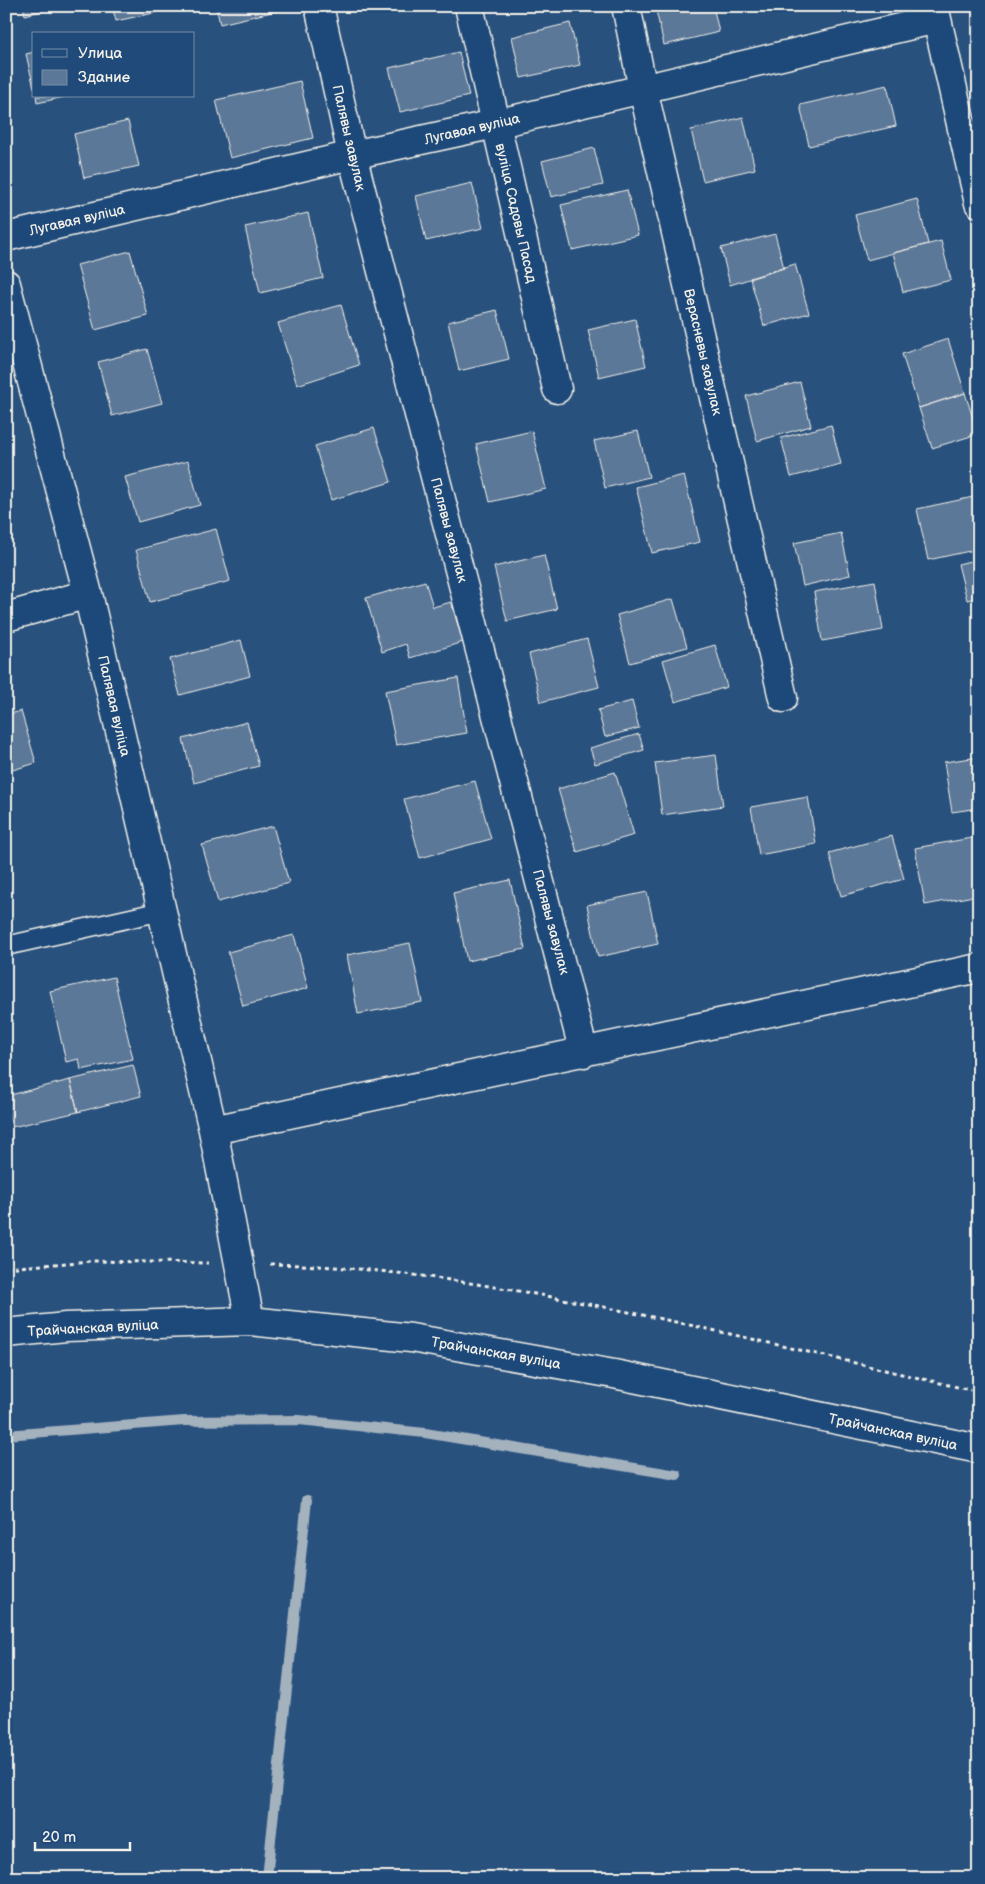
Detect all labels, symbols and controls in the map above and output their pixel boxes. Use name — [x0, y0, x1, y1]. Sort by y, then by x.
legend — [32, 32, 195, 98]
text: Улица — [78, 44, 123, 63]
text: Здание — [78, 68, 130, 87]
street label: Палявы завулак — [329, 83, 370, 193]
street label: Лугавая вуліца — [422, 110, 522, 148]
street label: вуліца Садовы Пасад — [492, 142, 540, 285]
street label: Лугавая вуліца — [27, 201, 127, 239]
street label: Верасневы завулак — [680, 287, 726, 417]
street label: Палявы завулак — [427, 476, 471, 585]
street label: Палявая вуліца — [94, 654, 134, 759]
street label: Палявы завулак — [529, 868, 573, 977]
street label: Трайчанская вуліца — [27, 1316, 160, 1340]
street label: Трайчанская вуліца — [430, 1333, 563, 1373]
street label: Трайчанская вуліца — [827, 1410, 960, 1454]
scale bar — [35, 1819, 130, 1851]
text: 20 m — [42, 1828, 76, 1847]

